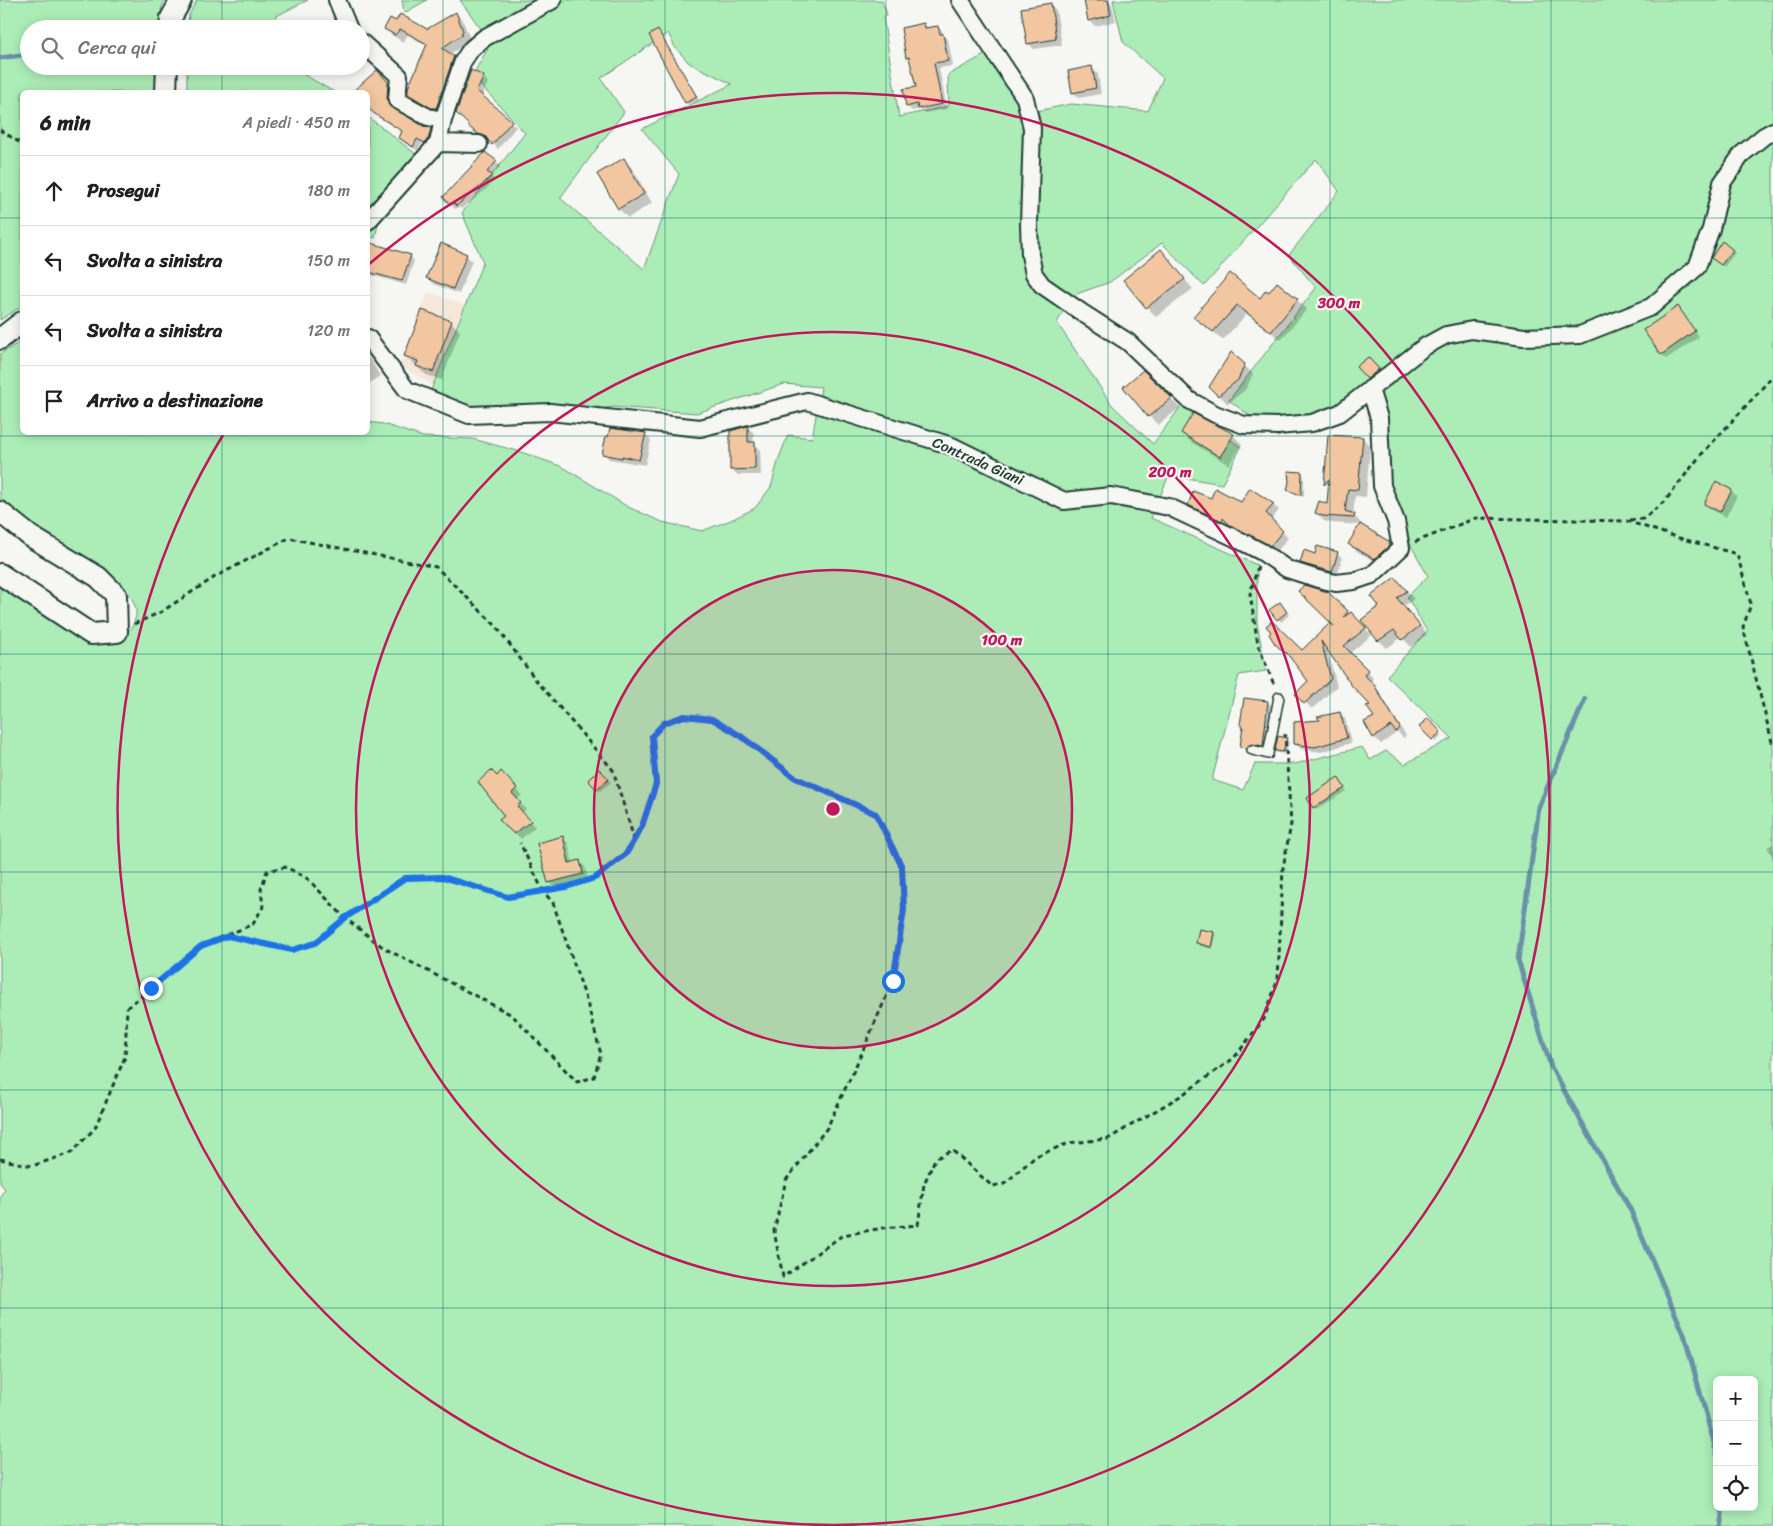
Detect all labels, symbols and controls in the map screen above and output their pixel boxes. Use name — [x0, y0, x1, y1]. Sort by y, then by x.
search box — [20, 20, 370, 75]
text: Cerca qui — [78, 31, 156, 64]
icon: search — [38, 34, 66, 62]
text: 6 min — [40, 104, 91, 142]
text: A piedi · 450 m — [242, 108, 350, 137]
text: Prosegui — [87, 174, 160, 207]
text: 180 m — [307, 176, 350, 205]
icon: ahead — [40, 177, 68, 205]
text: Svolta a sinistra — [87, 244, 222, 277]
text: 150 m — [307, 246, 350, 275]
icon: left — [40, 247, 68, 275]
text: 300 m — [1317, 290, 1361, 316]
text: Svolta a sinistra — [87, 314, 222, 347]
text: 120 m — [307, 316, 350, 345]
icon: left — [40, 317, 68, 345]
text: Arrivo a destinazione — [87, 384, 263, 417]
icon: arrive — [40, 387, 68, 415]
street label: Contrada Giani — [928, 429, 1029, 493]
text: 200 m — [1147, 459, 1192, 485]
text: 100 m — [982, 627, 1023, 653]
centre of rings — [824, 800, 842, 818]
route start — [882, 970, 905, 993]
route end — [140, 977, 163, 1000]
map controls — [1713, 1376, 1758, 1511]
button: + — [1713, 1376, 1758, 1421]
button: − — [1713, 1421, 1758, 1466]
button: locate — [1713, 1466, 1758, 1511]

